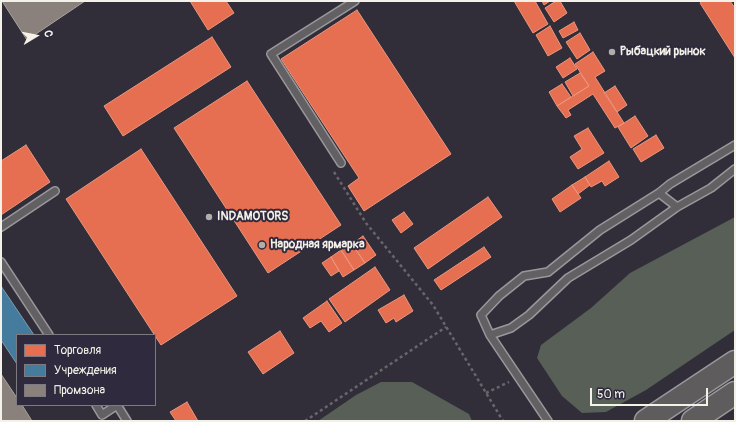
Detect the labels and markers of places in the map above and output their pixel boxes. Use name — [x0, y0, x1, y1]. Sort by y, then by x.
place label: Рыбацкий рынок — [620, 45, 706, 59]
marker: Рыбацкий рынок — [607, 47, 617, 57]
place label: INDAMOTORS — [217, 210, 288, 224]
marker: INDAMOTORS — [204, 212, 214, 222]
place label: Народная ярмарка — [270, 238, 365, 252]
marker: Народная ярмарка — [257, 240, 267, 250]

